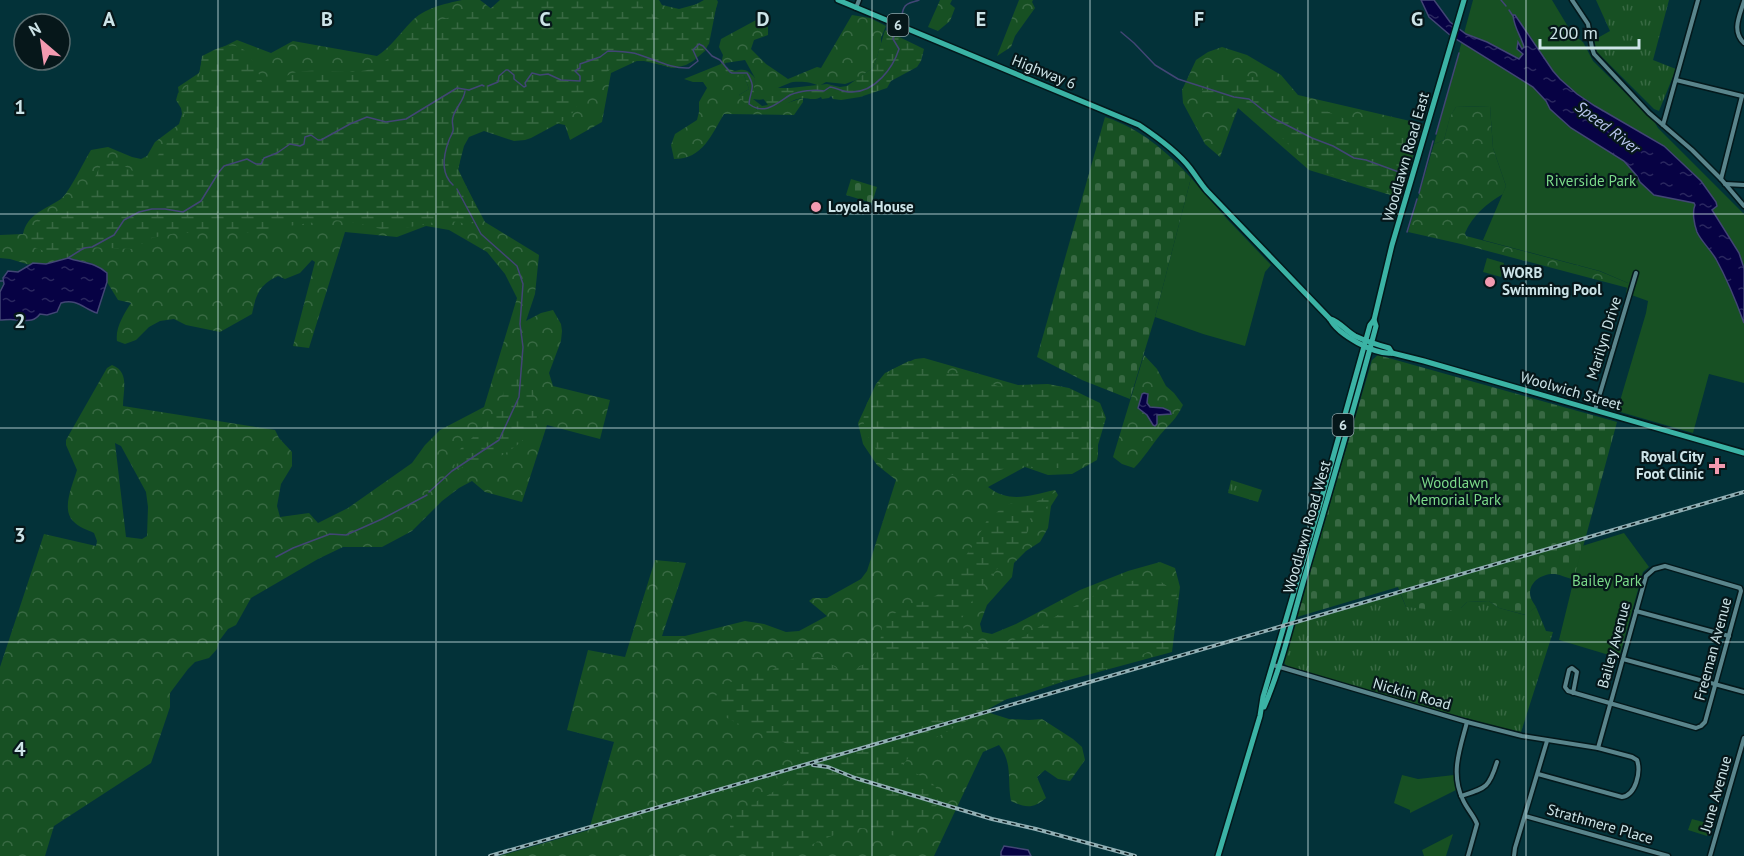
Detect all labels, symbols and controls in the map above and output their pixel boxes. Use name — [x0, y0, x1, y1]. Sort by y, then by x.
text: A — [103, 6, 116, 32]
text: B — [321, 6, 333, 32]
text: C — [539, 6, 551, 32]
text: D — [757, 6, 770, 32]
text: E — [976, 6, 986, 32]
text: F — [1194, 6, 1204, 32]
text: G — [1411, 6, 1423, 32]
north arrow — [12, 12, 72, 72]
scale bar — [1540, 12, 1639, 50]
road number: 6 — [888, 14, 908, 36]
text: N — [25, 18, 44, 40]
text: 200 m — [1549, 21, 1598, 44]
street label: Highway 6 — [1009, 50, 1079, 93]
street label: Woodlawn Road East — [1378, 90, 1433, 224]
text: 1 — [14, 94, 26, 120]
water label: Speed River — [1572, 96, 1646, 159]
park label: Riverside Park — [1546, 171, 1637, 190]
place label: Loyola House — [828, 197, 914, 216]
marker: Loyola House — [809, 200, 823, 214]
place label: WORB Swimming Pool — [1502, 263, 1602, 299]
marker: WORB Swimming Pool — [1483, 275, 1497, 289]
street label: Marilyn Drive — [1582, 294, 1625, 382]
text: 2 — [14, 308, 26, 334]
street label: Woolwich Street — [1518, 367, 1624, 414]
road number: 6 — [1332, 414, 1354, 436]
place label: Royal City Foot Clinic — [1636, 447, 1705, 483]
marker: Royal City Foot Clinic — [1708, 457, 1726, 475]
street label: Woodlawn Road West — [1278, 458, 1335, 595]
park label: Woodlawn Memorial Park — [1409, 473, 1502, 509]
text: 3 — [14, 522, 26, 548]
park label: Bailey Park — [1572, 571, 1643, 590]
street label: Freeman Avenue — [1690, 595, 1735, 703]
street label: Bailey Avenue — [1593, 600, 1634, 690]
street label: Nicklin Road — [1371, 673, 1453, 714]
text: 4 — [14, 736, 26, 762]
street label: June Avenue — [1695, 753, 1735, 835]
street label: Strathmere Place — [1545, 799, 1655, 848]

